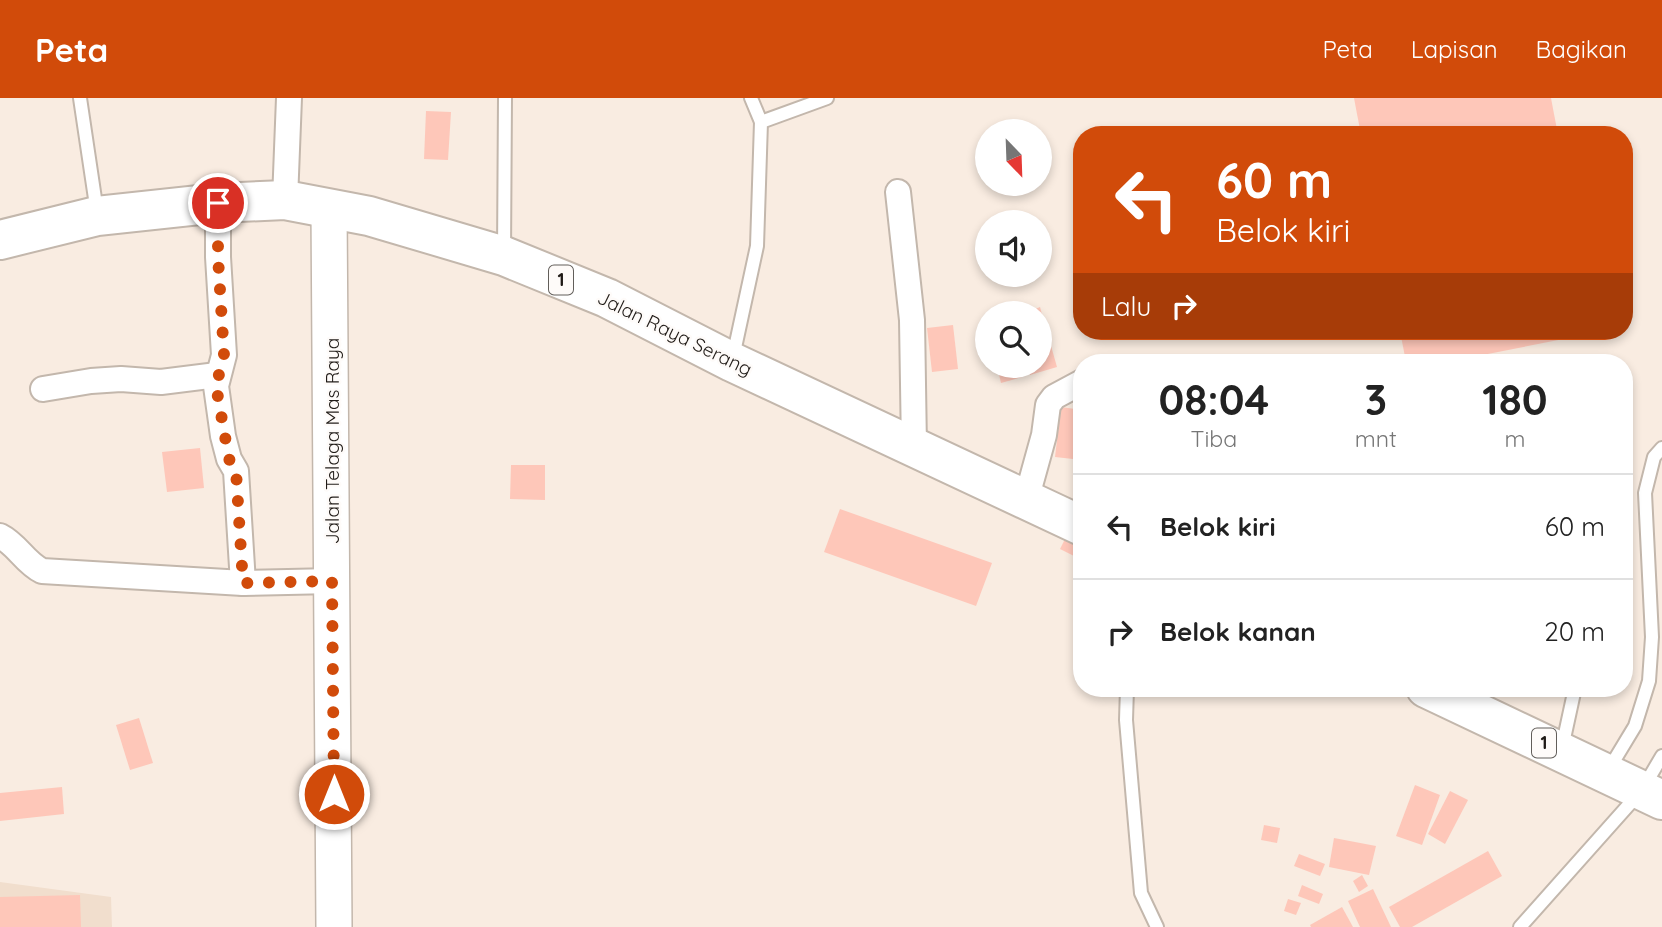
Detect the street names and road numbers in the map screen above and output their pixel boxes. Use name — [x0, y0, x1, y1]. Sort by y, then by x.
road number: 1 — [549, 266, 573, 294]
street label: Jalan Raya Serang — [594, 285, 756, 381]
street label: Jalan Telaga Mas Raya — [320, 338, 344, 544]
road number: 1 — [1532, 728, 1556, 758]

